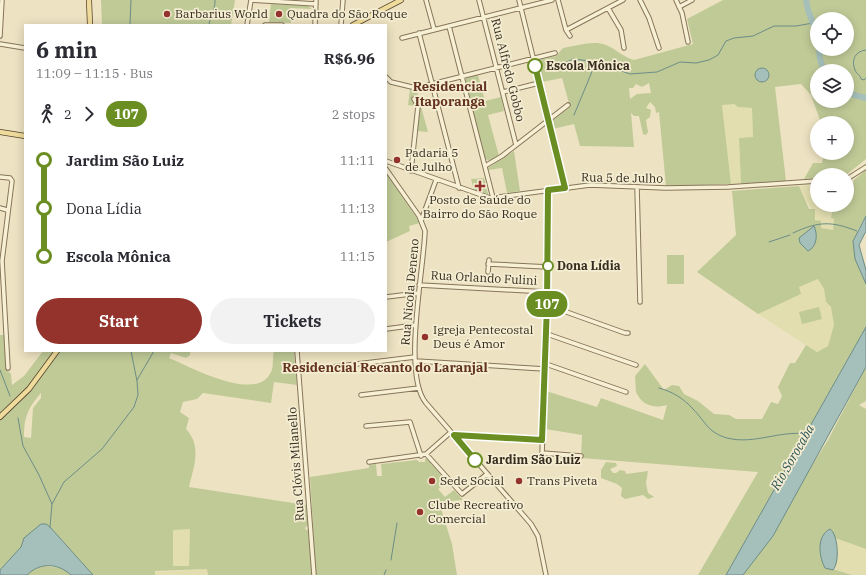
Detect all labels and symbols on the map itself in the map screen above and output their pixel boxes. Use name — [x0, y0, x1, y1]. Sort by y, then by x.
place label: Barbarius World — [175, 6, 268, 21]
place label: Quadra do São Roque — [287, 6, 407, 21]
marker: Barbarius World — [162, 9, 172, 19]
marker: Quadra do São Roque — [274, 9, 284, 19]
street label: Rua Alfredo Gobbo — [488, 17, 529, 123]
marker: Escola Mônica — [527, 58, 543, 74]
place label: Escola Mônica — [546, 58, 630, 73]
district label: Residencial Itaporanga — [413, 78, 487, 110]
place label: Padaria 5 de Julho — [405, 145, 458, 174]
marker: Padaria 5 de Julho — [392, 155, 402, 165]
street label: Rua 5 de Julho — [581, 169, 663, 186]
marker: Posto de Saúde do Bairro do São Roque — [474, 180, 486, 192]
place label: Posto de Saúde do Bairro do São Roque — [423, 192, 537, 221]
street label: Rua Nicola Deneno — [397, 238, 422, 346]
place label: Dona Lídia — [557, 258, 621, 273]
marker: Dona Lídia — [542, 260, 554, 272]
street label: Rua Orlando Fulini — [430, 267, 538, 288]
line badge: 107 — [524, 291, 570, 317]
place label: Igreja Pentecostal Deus é Amor — [433, 322, 534, 351]
marker: Igreja Pentecostal Deus é Amor — [420, 332, 430, 342]
district label: Residencial Recanto do Laranjal — [282, 359, 488, 376]
street label: Rua Clóvis Milanello — [284, 406, 307, 521]
water label: Rio Sorocaba — [766, 421, 818, 494]
marker: Jardim São Luiz — [467, 452, 483, 468]
place label: Jardim São Luiz — [486, 452, 580, 467]
place label: Sede Social — [440, 473, 505, 488]
place label: Trans Piveta — [527, 473, 598, 488]
marker: Sede Social — [427, 476, 437, 486]
marker: Trans Piveta — [514, 476, 524, 486]
place label: Clube Recreativo Comercial — [428, 497, 523, 526]
marker: Clube Recreativo Comercial — [415, 507, 425, 517]

